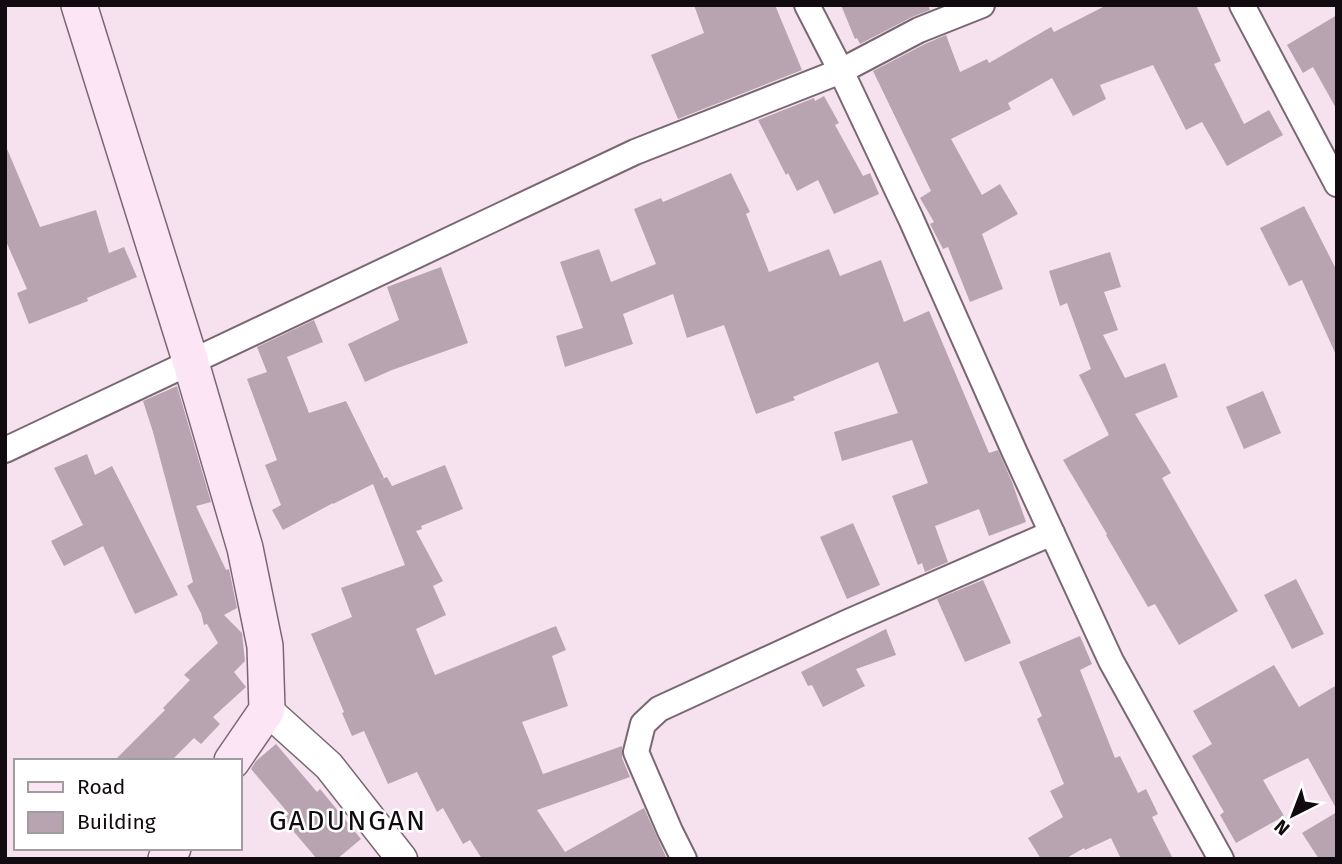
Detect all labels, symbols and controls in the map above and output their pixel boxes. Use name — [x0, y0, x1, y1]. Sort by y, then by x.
legend — [14, 759, 242, 850]
text: Road — [77, 774, 125, 800]
north arrow — [1258, 780, 1328, 850]
district label: GADUNGAN — [269, 804, 427, 837]
text: Building — [77, 809, 156, 835]
text: N — [1270, 814, 1294, 840]

